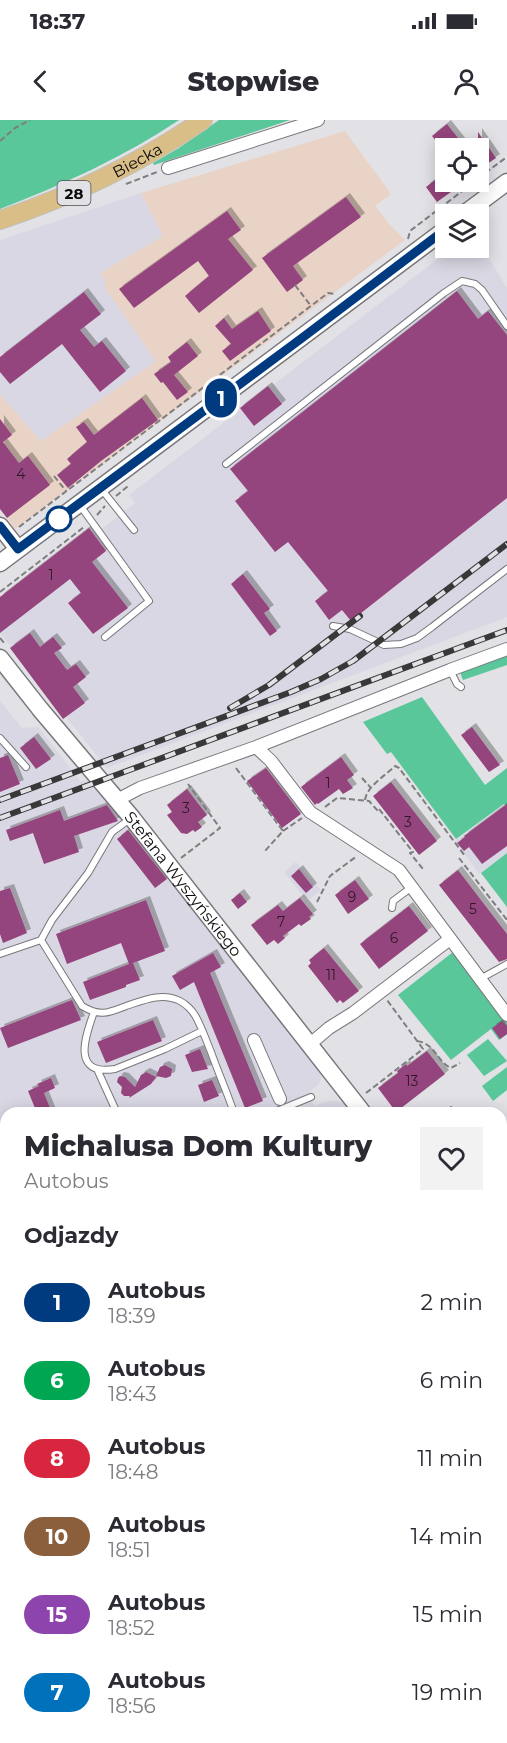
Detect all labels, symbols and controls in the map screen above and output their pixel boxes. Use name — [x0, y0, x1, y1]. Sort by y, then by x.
text: 18:37 — [30, 8, 85, 35]
icon: back — [24, 65, 57, 98]
text: Stopwise — [188, 65, 319, 98]
icon: person — [450, 65, 483, 98]
map controls — [435, 138, 489, 258]
button: locate — [435, 138, 489, 192]
street label: Biecka — [109, 139, 166, 181]
road number: 28 — [58, 181, 90, 205]
button: layers — [435, 204, 489, 258]
line badge: 1 — [202, 378, 240, 418]
text: 1 — [217, 386, 225, 411]
house number: 4 — [16, 465, 26, 483]
unlabelled marker — [46, 506, 72, 532]
house number: 1 — [48, 566, 54, 584]
house number: 1 — [325, 774, 331, 792]
house number: 3 — [182, 799, 190, 817]
street label: Stefana Wyszyńskiego — [121, 807, 246, 960]
house number: 3 — [404, 813, 412, 831]
house number: 9 — [348, 888, 356, 906]
house number: 5 — [469, 900, 477, 918]
house number: 7 — [277, 913, 285, 931]
house number: 6 — [390, 929, 399, 947]
house number: 11 — [326, 966, 336, 984]
house number: 13 — [406, 1072, 419, 1090]
button: heart — [420, 1127, 483, 1190]
text: Michalusa Dom Kultury — [24, 1129, 372, 1163]
text: Autobus — [24, 1169, 109, 1193]
text: Odjazdy — [24, 1222, 118, 1249]
text: Autobus — [108, 1277, 205, 1304]
text: 2 min — [421, 1289, 483, 1316]
text: 1 — [53, 1290, 61, 1315]
text: 18:39 — [108, 1304, 156, 1328]
text: Autobus — [108, 1355, 205, 1382]
text: 6 min — [420, 1367, 483, 1394]
text: 6 — [50, 1368, 64, 1393]
text: 18:43 — [108, 1382, 156, 1406]
text: Autobus — [108, 1433, 205, 1460]
text: 11 min — [417, 1445, 483, 1472]
text: 8 — [50, 1446, 64, 1471]
text: 18:48 — [108, 1460, 158, 1484]
text: Autobus — [108, 1511, 205, 1538]
text: 14 min — [411, 1523, 483, 1550]
text: 10 — [46, 1524, 68, 1549]
text: 18:51 — [108, 1538, 151, 1562]
text: Autobus — [108, 1589, 205, 1616]
text: 15 min — [413, 1601, 483, 1628]
text: 15 — [47, 1602, 67, 1627]
text: 18:52 — [108, 1616, 155, 1640]
text: Autobus — [108, 1667, 205, 1694]
text: 19 min — [412, 1679, 483, 1706]
text: 7 — [50, 1680, 64, 1705]
text: 18:56 — [108, 1694, 156, 1718]

